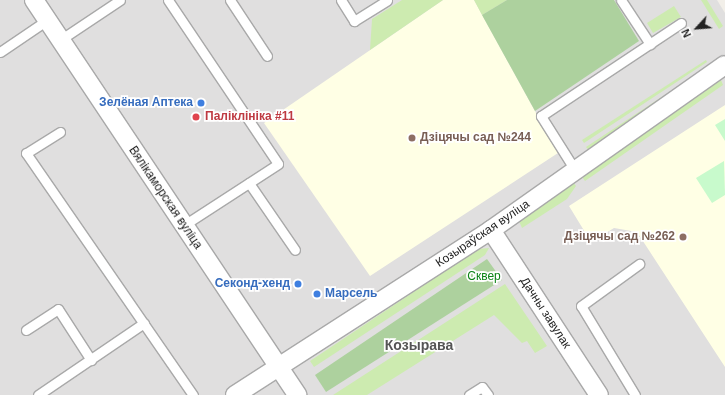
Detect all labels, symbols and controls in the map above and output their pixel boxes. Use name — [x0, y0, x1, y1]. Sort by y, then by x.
north arrow — [677, 8, 717, 48]
text: N — [679, 27, 693, 39]
place label: Зелёная Аптека — [99, 96, 193, 110]
marker: Зелёная Аптека — [196, 98, 206, 108]
place label: Паліклініка #11 — [205, 110, 294, 124]
marker: Паліклініка #11 — [190, 111, 202, 123]
place label: Дзіцячы сад №244 — [420, 131, 531, 145]
marker: Дзіцячы сад №244 — [407, 133, 417, 143]
street label: Вялікаморская вуліца — [125, 144, 205, 252]
street label: Козыраўская вуліца — [433, 197, 533, 271]
place label: Дзіцячы сад №262 — [564, 230, 675, 244]
marker: Дзіцячы сад №262 — [678, 232, 688, 242]
park label: Сквер — [467, 270, 501, 284]
street label: Дачны завулак — [517, 275, 573, 351]
place label: Секонд-хенд — [215, 277, 290, 291]
marker: Секонд-хенд — [293, 279, 303, 289]
place label: Марсель — [325, 287, 377, 301]
marker: Марсель — [312, 289, 322, 299]
district label: Козырава — [385, 337, 453, 353]

